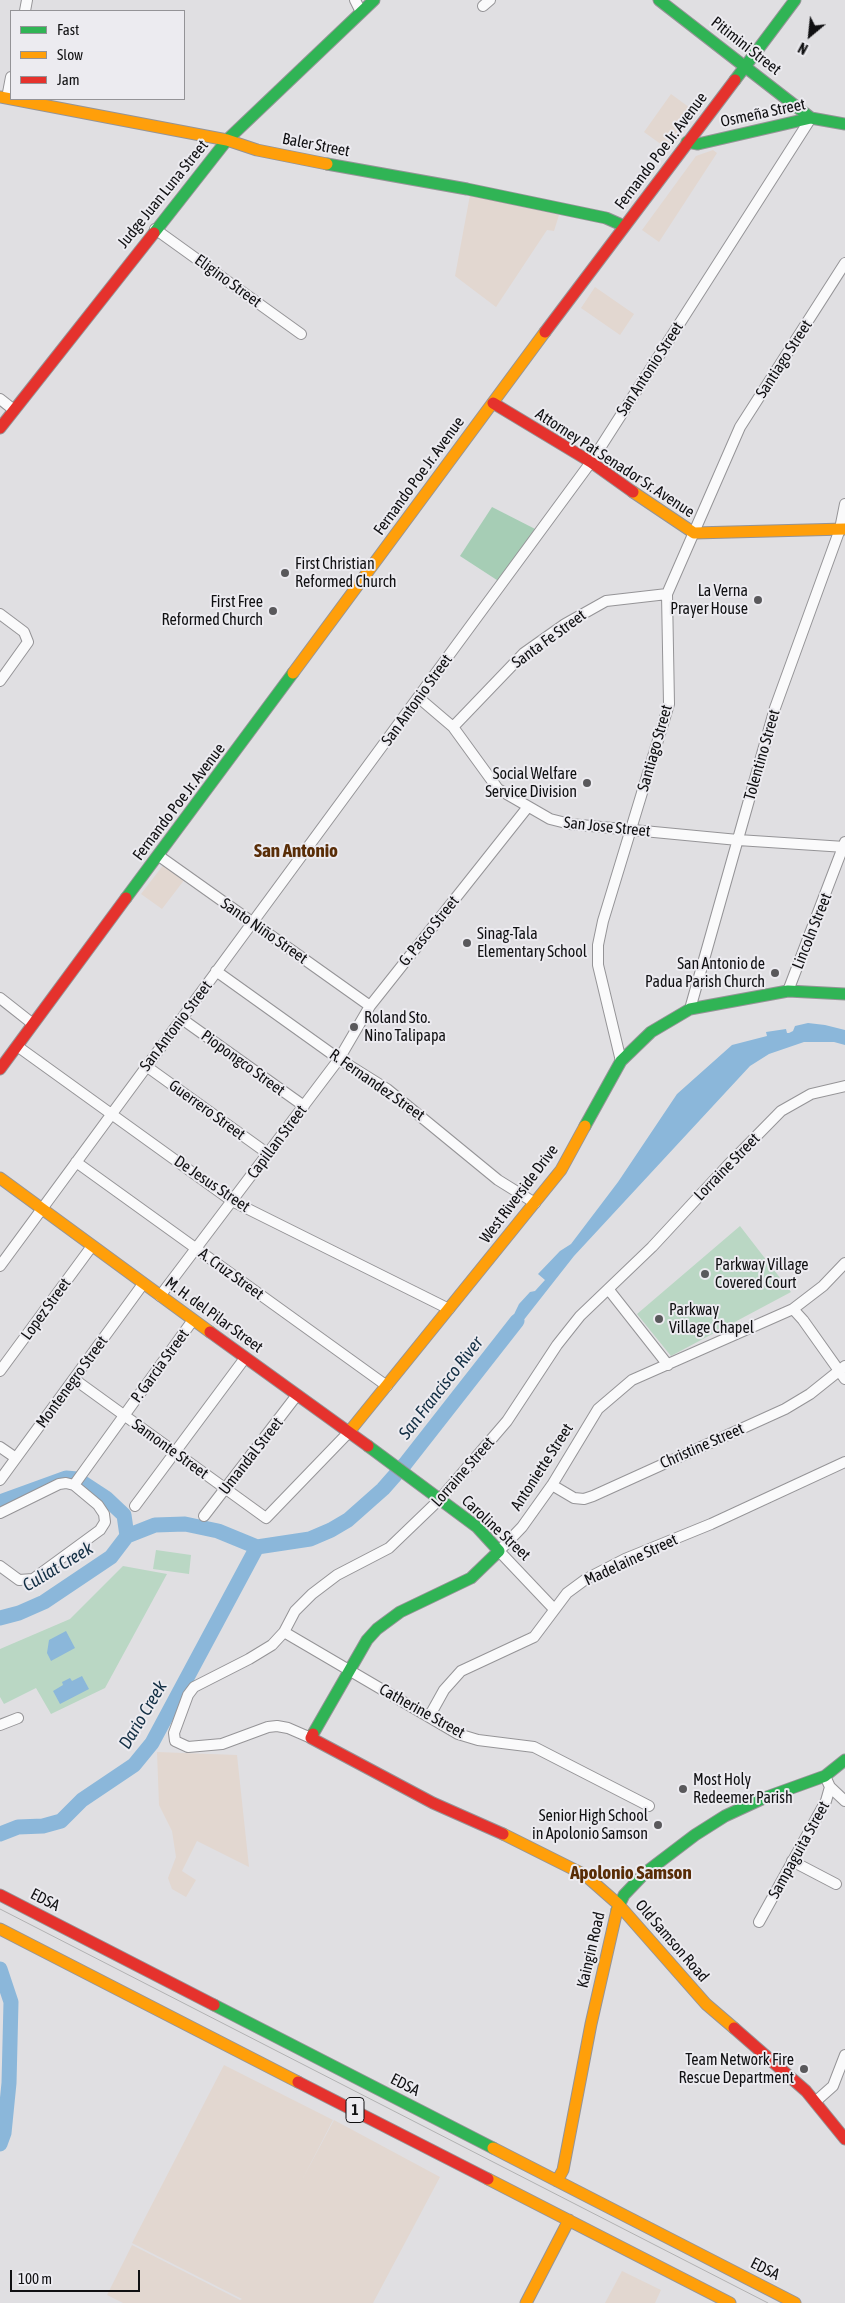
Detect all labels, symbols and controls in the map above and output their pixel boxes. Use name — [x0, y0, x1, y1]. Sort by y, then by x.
legend — [10, 10, 185, 100]
north arrow — [785, 10, 835, 60]
street label: Pitimini Street — [707, 13, 785, 79]
text: Fast — [57, 21, 79, 38]
text: N — [796, 39, 810, 57]
text: Slow — [57, 46, 83, 63]
text: Jam — [57, 71, 80, 88]
street label: Fernando Poe Jr. Avenue — [611, 89, 711, 213]
street label: Osmeña Street — [719, 95, 807, 131]
street label: Baler Street — [281, 129, 351, 161]
street label: Judge Juan Luna Street — [114, 136, 212, 252]
street label: Eligino Street — [191, 250, 265, 312]
street label: Santiago Street — [752, 316, 816, 402]
street label: San Antonio Street — [613, 319, 687, 419]
street label: Attorney Pat Senador Sr. Avenue — [532, 404, 698, 522]
street label: Fernando Poe Jr. Avenue — [370, 413, 468, 539]
place label: First Christian Reformed Church — [295, 554, 396, 592]
marker: First Christian Reformed Church — [279, 567, 291, 579]
place label: La Verna Prayer House — [670, 581, 748, 619]
place label: First Free Reformed Church — [162, 592, 263, 630]
marker: La Verna Prayer House — [752, 594, 764, 606]
marker: First Free Reformed Church — [267, 605, 279, 617]
street label: Santa Fe Street — [508, 606, 590, 672]
street label: San Antonio Street — [378, 651, 456, 749]
street label: Santiago Street — [634, 703, 676, 793]
street label: Tolentino Street — [740, 707, 784, 803]
street label: Fernando Poe Jr. Avenue — [129, 740, 229, 864]
place label: Social Welfare Service Division — [485, 764, 577, 802]
marker: Social Welfare Service Division — [581, 777, 593, 789]
street label: San Jose Street — [563, 813, 651, 841]
district label: San Antonio — [254, 840, 338, 862]
street label: Lincoln Street — [788, 890, 836, 972]
street label: G. Pasco Street — [395, 892, 463, 970]
street label: Santo Niño Street — [217, 894, 311, 968]
place label: Sinag-Tala Elementary School — [477, 924, 587, 962]
marker: Sinag-Tala Elementary School — [461, 937, 473, 949]
place label: San Antonio de Padua Parish Church — [645, 954, 765, 992]
marker: San Antonio de Padua Parish Church — [769, 967, 781, 979]
street label: San Antonio Street — [136, 977, 216, 1075]
place label: Roland Sto. Nino Talipapa — [364, 1008, 446, 1046]
marker: Roland Sto. Nino Talipapa — [348, 1021, 360, 1033]
street label: Piopongco Street — [197, 1026, 289, 1100]
street label: R. Fernandez Street — [326, 1045, 428, 1125]
street label: Guerrero Street — [165, 1076, 249, 1144]
street label: Capillan Street — [243, 1102, 311, 1182]
street label: Lorraine Street — [690, 1129, 764, 1205]
street label: West Riverside Drive — [476, 1141, 562, 1247]
street label: De Jesus Street — [171, 1152, 253, 1216]
street label: A. Cruz Street — [195, 1244, 267, 1304]
place label: Parkway Village Covered Court — [715, 1255, 809, 1293]
marker: Parkway Village Covered Court — [699, 1268, 711, 1280]
street label: M. H. del Pilar Street — [161, 1273, 267, 1357]
street label: Lopez Street — [17, 1274, 75, 1344]
place label: Parkway Village Chapel — [669, 1300, 754, 1338]
marker: Parkway Village Chapel — [653, 1313, 665, 1325]
street label: P. Garcia Street — [127, 1326, 193, 1406]
street label: Montenegro Street — [32, 1332, 112, 1432]
water label: San Francisco River — [394, 1332, 488, 1444]
street label: Umandal Street — [215, 1414, 287, 1498]
street label: Samonte Street — [128, 1415, 212, 1483]
street label: Christine Street — [657, 1419, 747, 1473]
street label: Antoniette Street — [507, 1420, 577, 1514]
street label: Lorraine Street — [427, 1433, 499, 1511]
street label: Caroline Street — [458, 1491, 534, 1565]
street label: Madelaine Street — [581, 1530, 681, 1590]
water label: Culiat Creek — [19, 1538, 97, 1596]
water label: Dario Creek — [114, 1677, 172, 1753]
street label: Catherine Street — [376, 1680, 468, 1742]
place label: Most Holy Redeemer Parish — [693, 1770, 793, 1808]
marker: Most Holy Redeemer Parish — [677, 1783, 689, 1795]
street label: Sampaguita Street — [764, 1798, 834, 1902]
place label: Senior High School in Apolonio Samson — [532, 1806, 648, 1844]
marker: Senior High School in Apolonio Samson — [652, 1819, 664, 1831]
district label: Apolonio Samson — [570, 1862, 692, 1884]
street label: EDSA — [27, 1885, 63, 1915]
street label: Old Samson Road — [631, 1896, 713, 1986]
street label: Kaingin Road — [573, 1910, 609, 1990]
place label: Team Network Fire Rescue Department — [678, 2050, 794, 2088]
marker: Team Network Fire Rescue Department — [798, 2063, 810, 2075]
street label: EDSA — [387, 2070, 423, 2100]
road number: 1 — [346, 2098, 364, 2122]
street label: EDSA — [747, 2254, 783, 2284]
scale bar — [12, 2260, 142, 2292]
text: 100 m — [18, 2270, 52, 2287]

